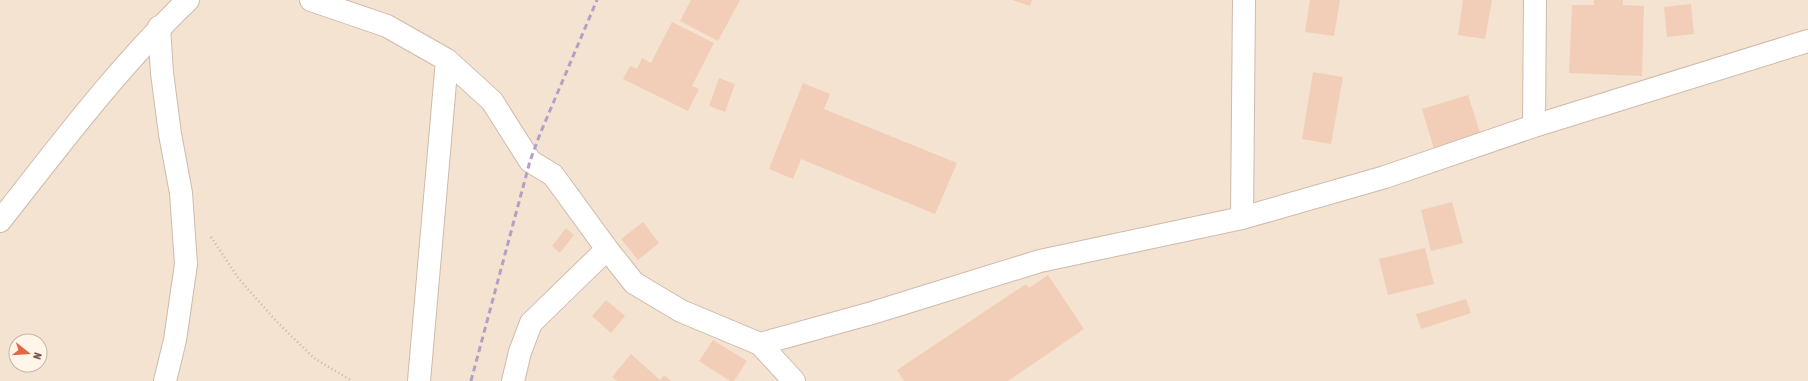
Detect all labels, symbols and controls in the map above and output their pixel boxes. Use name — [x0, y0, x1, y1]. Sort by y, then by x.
north arrow — [8, 333, 48, 373]
text: N — [31, 351, 44, 361]

